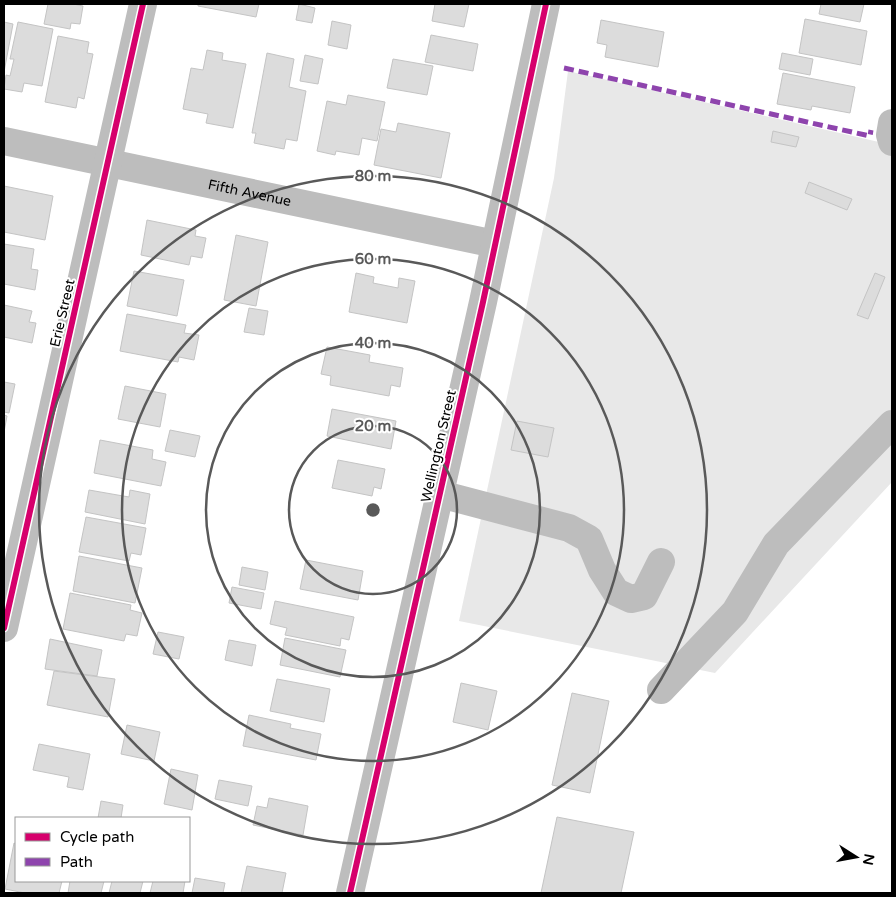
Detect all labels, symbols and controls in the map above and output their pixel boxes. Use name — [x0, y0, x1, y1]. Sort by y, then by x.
text: 80 m — [355, 167, 391, 185]
street label: Fifth Avenue — [206, 176, 293, 210]
text: 60 m — [355, 250, 391, 268]
street label: Erie Street — [46, 277, 79, 349]
text: 40 m — [355, 334, 391, 352]
street label: Wellington Street — [417, 387, 460, 504]
text: 20 m — [355, 417, 391, 435]
centre of rings — [364, 501, 382, 519]
legend — [15, 817, 190, 882]
text: Cycle path — [60, 828, 134, 846]
north arrow — [831, 832, 881, 882]
text: N — [859, 852, 878, 867]
text: Path — [60, 853, 93, 871]

